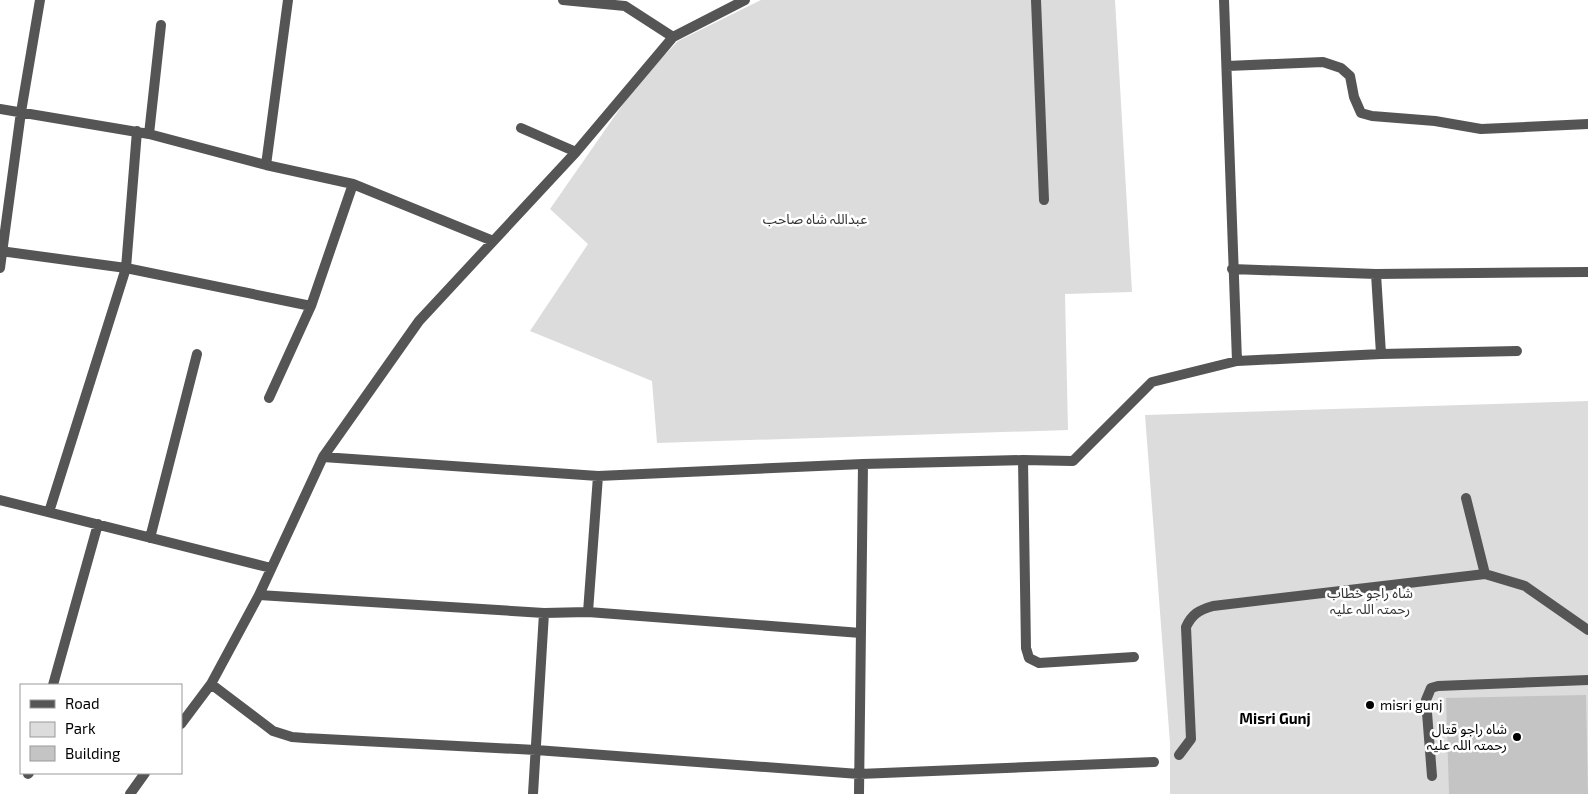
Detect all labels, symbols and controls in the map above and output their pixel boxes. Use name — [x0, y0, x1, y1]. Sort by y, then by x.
park label: عبداللہ شاہ صاحب — [763, 210, 867, 227]
park label: شاہ راجو خطاب رحمتہ اللہ علیہ — [1327, 584, 1413, 618]
legend — [20, 684, 182, 774]
text: Road — [65, 694, 100, 712]
place label: misri gunj — [1380, 696, 1442, 713]
marker: misri gunj — [1364, 699, 1376, 711]
district label: Misri Gunj — [1239, 709, 1311, 727]
text: Park — [65, 719, 96, 737]
place label: شاہ راجو قتال رحمتہ اللہ علیہ — [1427, 720, 1507, 754]
marker: شاہ راجو قتال رحمتہ اللہ علیہ — [1511, 731, 1523, 743]
text: Building — [65, 744, 121, 762]

